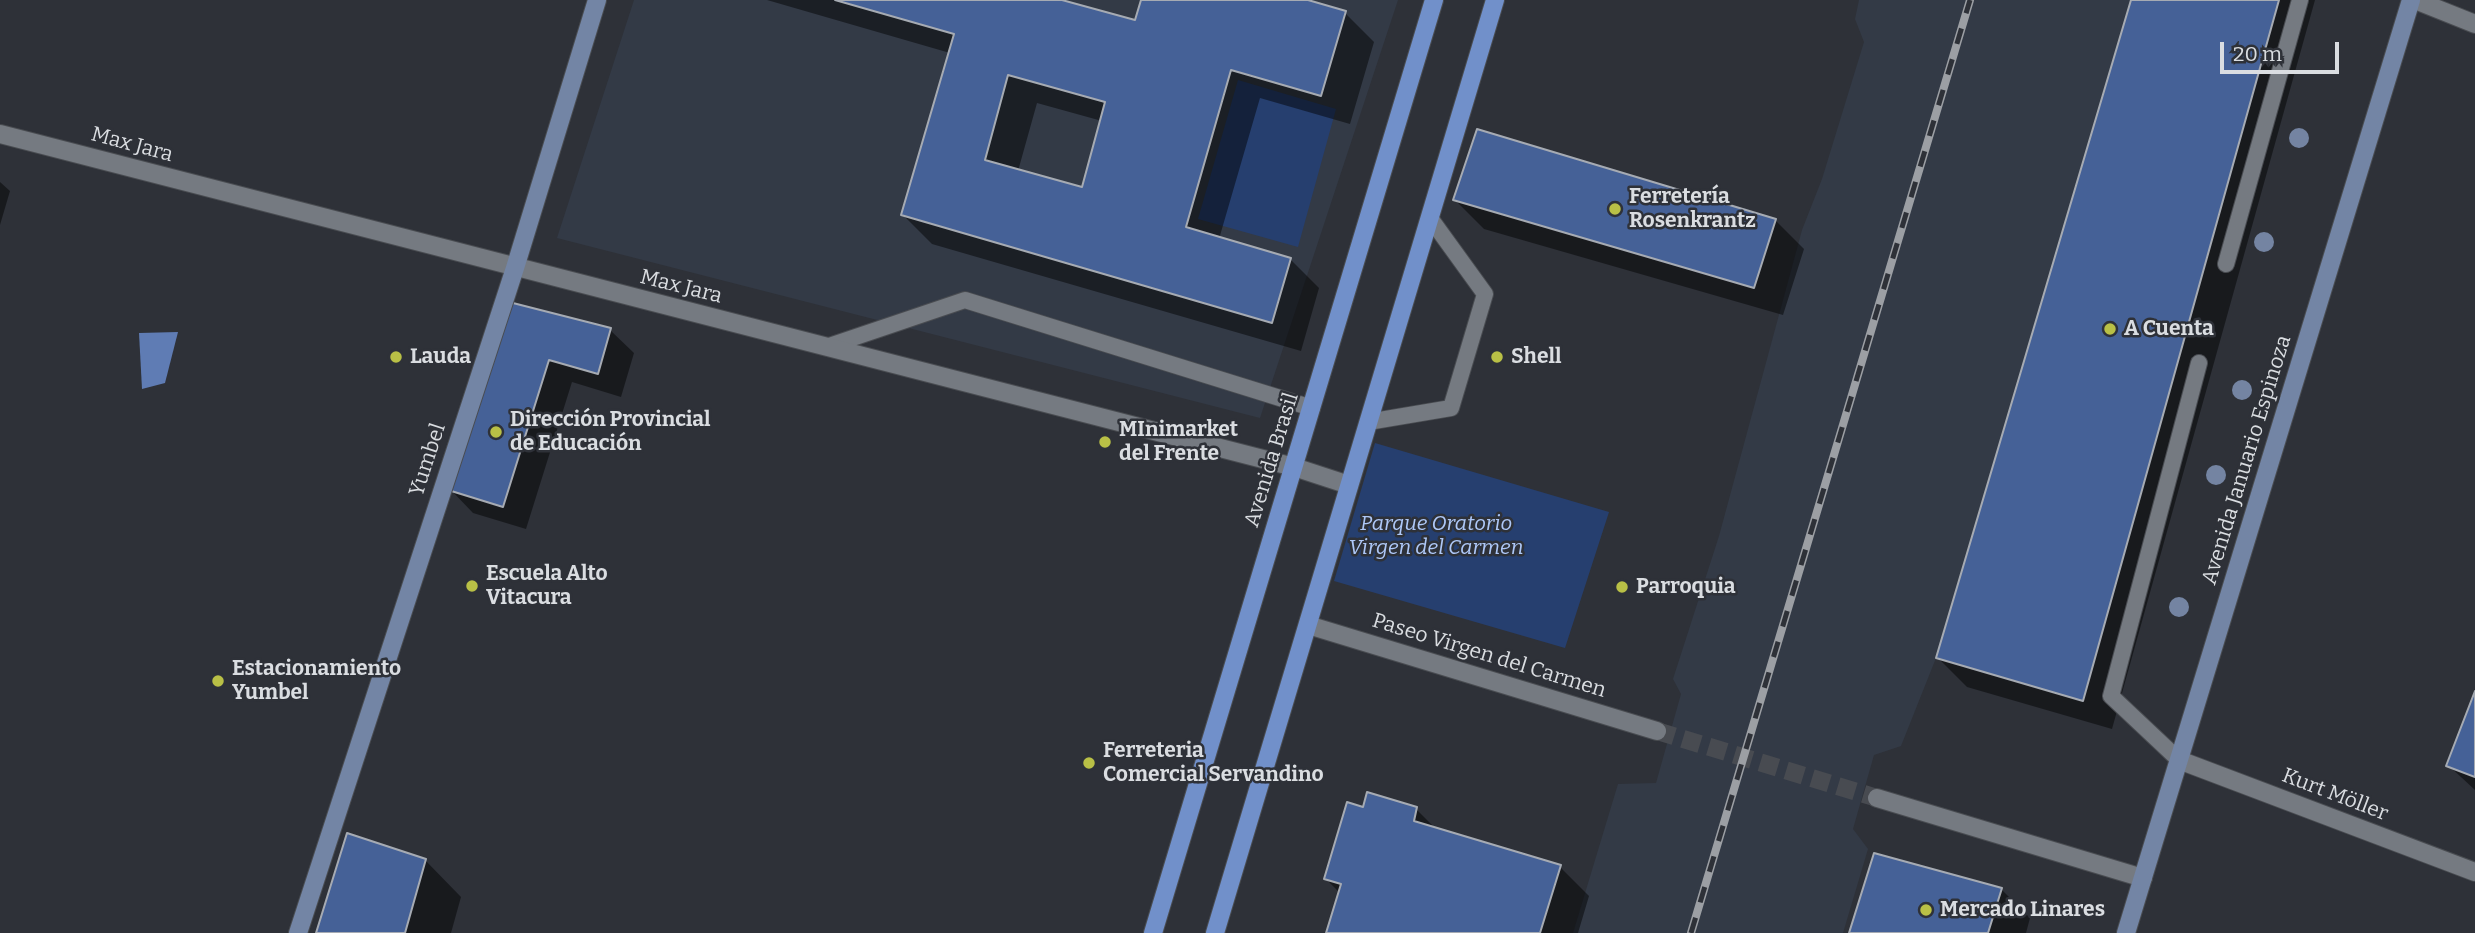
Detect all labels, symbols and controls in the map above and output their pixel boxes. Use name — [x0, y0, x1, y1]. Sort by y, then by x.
scale bar — [2223, 28, 2342, 72]
text: 20 m — [2233, 41, 2282, 67]
street label: Max Jara — [88, 122, 176, 168]
place label: Ferretería Rosenkrantz — [1629, 184, 1756, 234]
marker: Ferretería Rosenkrantz — [1607, 201, 1623, 217]
street label: Max Jara — [637, 265, 725, 309]
place label: A Cuenta — [2124, 316, 2214, 342]
marker: A Cuenta — [2102, 321, 2118, 337]
street label: Avenida Januario Espinoza — [2197, 332, 2297, 588]
place label: Lauda — [410, 344, 471, 370]
place label: Shell — [1511, 344, 1561, 370]
marker: Lauda — [388, 349, 404, 365]
marker: Shell — [1489, 349, 1505, 365]
street label: Avenida Brasil — [1240, 390, 1304, 530]
place label: Dirección Provincial de Educación — [510, 407, 711, 457]
place label: MInimarket del Frente — [1119, 417, 1238, 467]
street label: Yumbel — [404, 420, 452, 500]
marker: Dirección Provincial de Educación — [488, 424, 504, 440]
marker: MInimarket del Frente — [1097, 434, 1113, 450]
park label: Parque Oratorio Virgen del Carmen — [1349, 511, 1523, 561]
place label: Escuela Alto Vitacura — [486, 561, 608, 611]
place label: Parroquia — [1636, 574, 1736, 600]
marker: Escuela Alto Vitacura — [464, 578, 480, 594]
marker: Parroquia — [1614, 579, 1630, 595]
street label: Paseo Virgen del Carmen — [1369, 608, 1609, 704]
place label: Estacionamiento Yumbel — [232, 656, 401, 706]
marker: Estacionamiento Yumbel — [210, 673, 226, 689]
place label: Ferreteria Comercial Servandino — [1103, 738, 1324, 788]
marker: Ferreteria Comercial Servandino — [1081, 755, 1097, 771]
street label: Kurt Möller — [2278, 763, 2392, 827]
place label: Mercado Linares — [1940, 897, 2105, 923]
marker: Mercado Linares — [1918, 902, 1934, 918]

